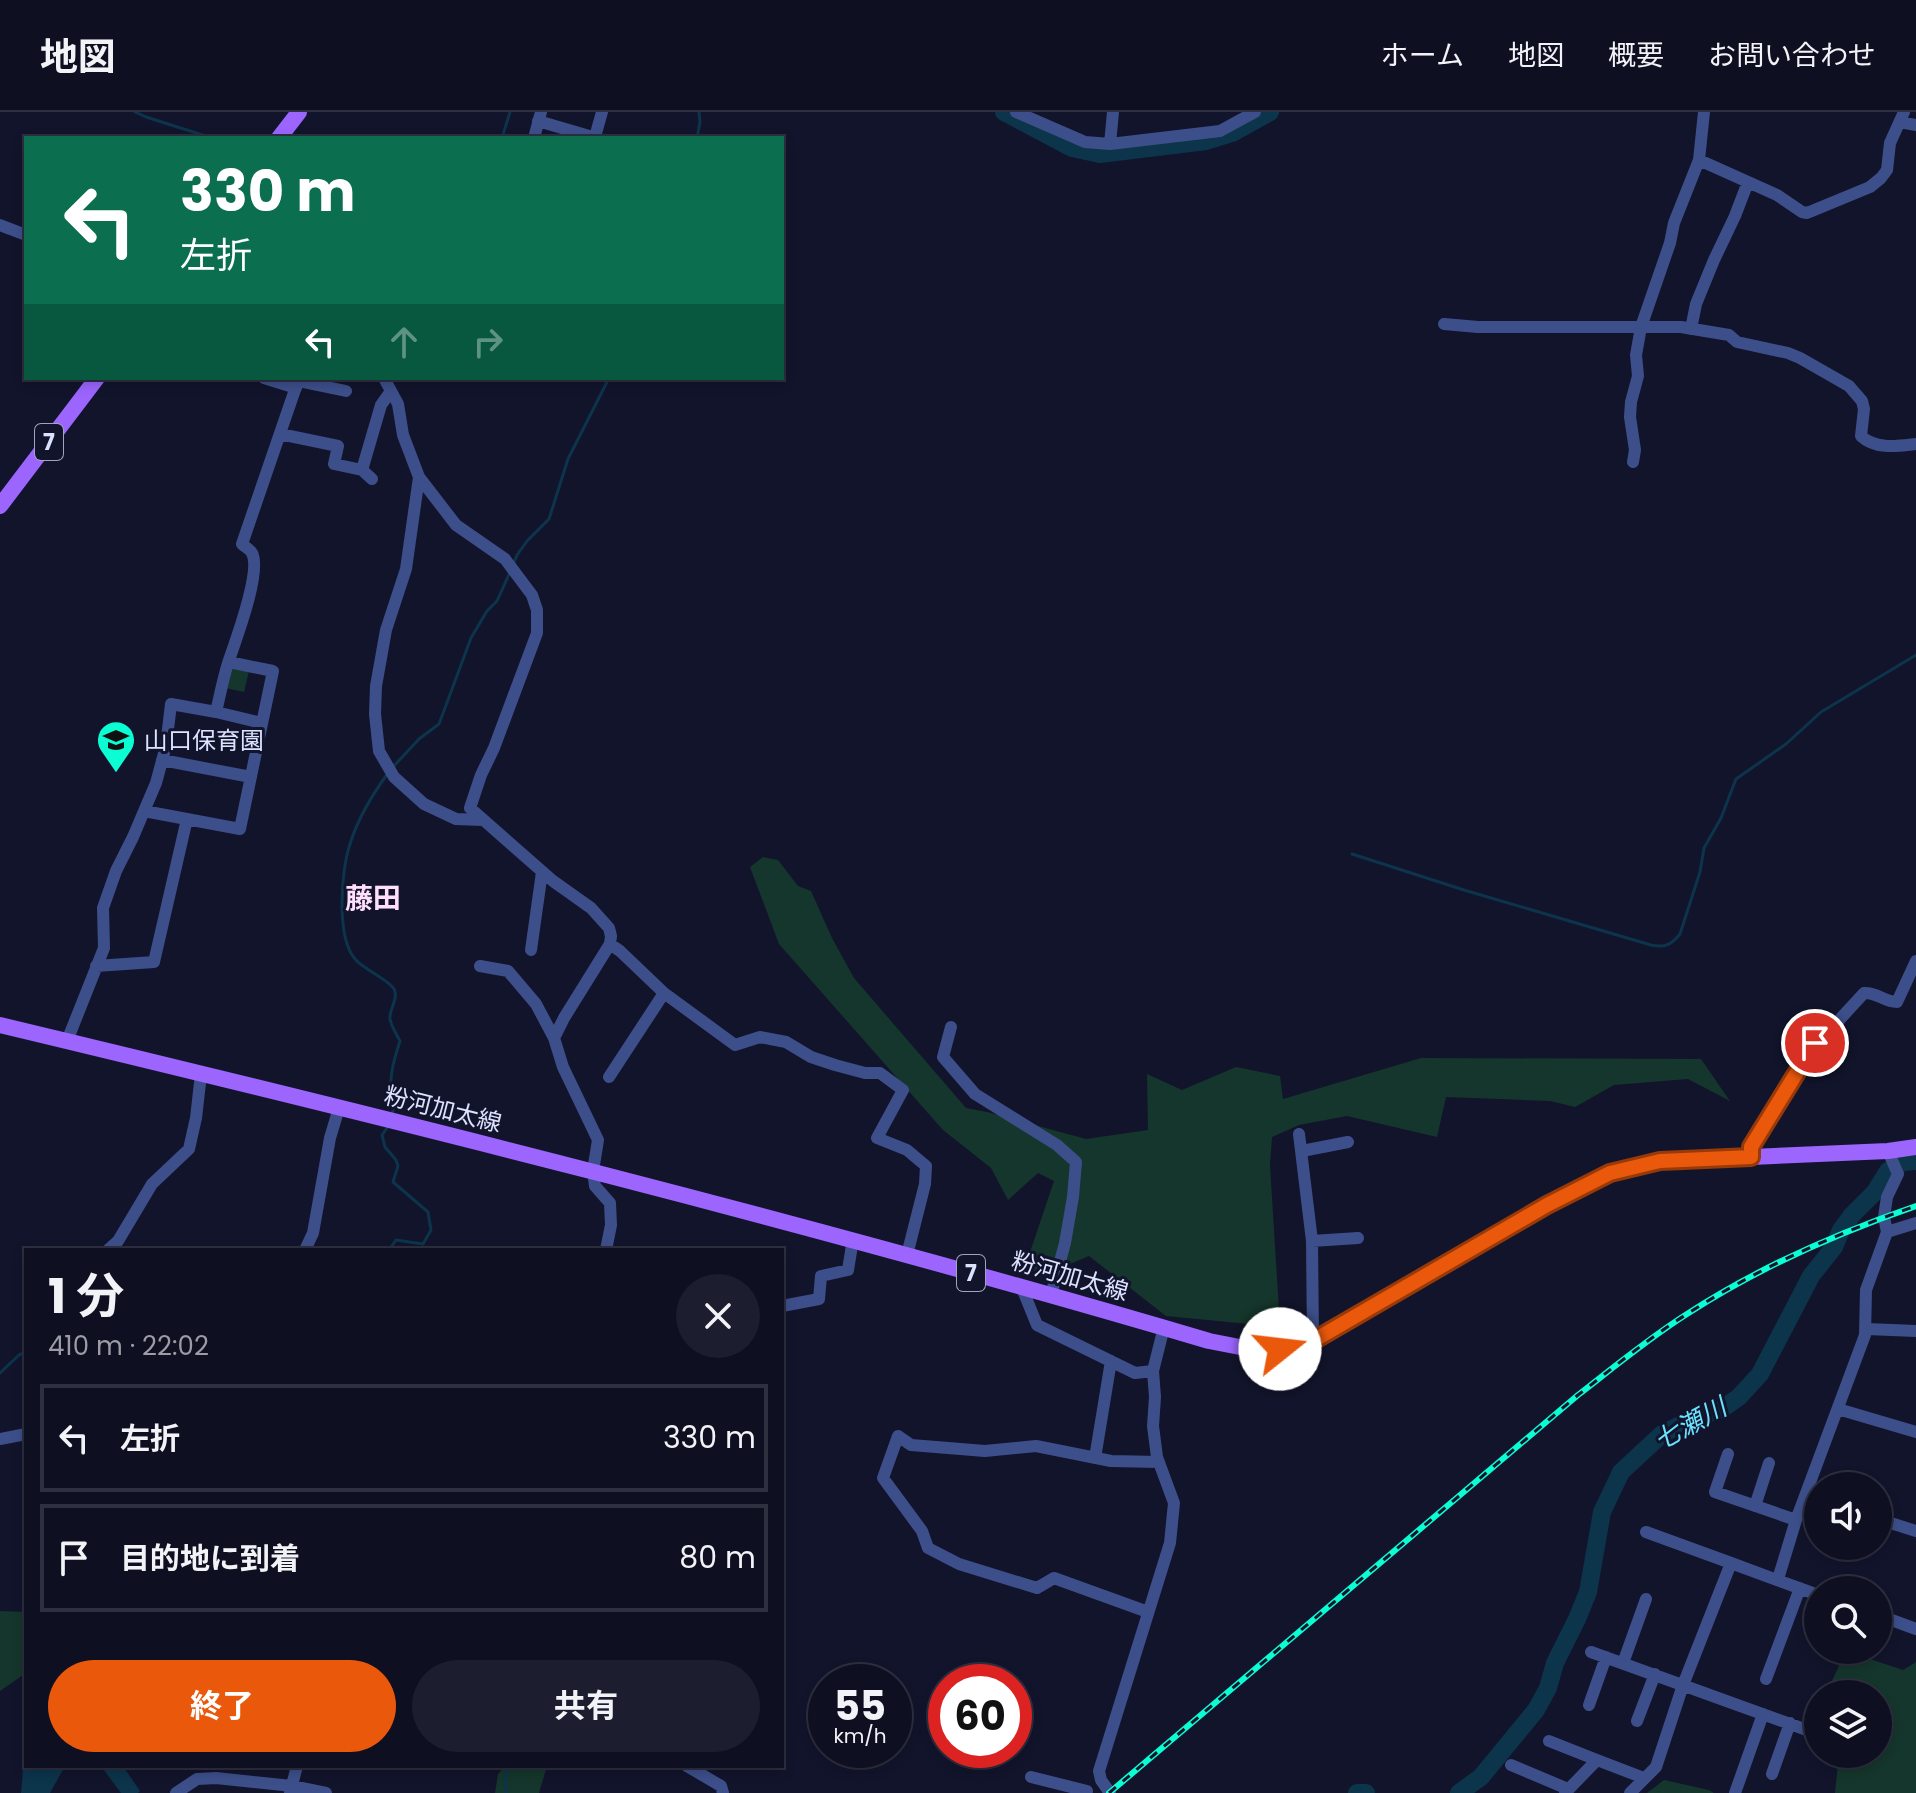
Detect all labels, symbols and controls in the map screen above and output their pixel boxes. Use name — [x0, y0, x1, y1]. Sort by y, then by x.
text: 地図 — [40, 30, 116, 83]
text: ホーム — [1381, 36, 1464, 75]
text: 地図 — [1508, 36, 1564, 75]
text: 概要 — [1608, 36, 1664, 75]
text: お問い合わせ — [1708, 36, 1876, 75]
text: 330 m — [180, 152, 355, 231]
icon: left — [48, 168, 152, 272]
text: 左折 — [180, 230, 252, 281]
icon: left — [298, 320, 342, 364]
icon: ahead — [382, 320, 426, 364]
icon: right — [466, 320, 510, 364]
road number: 7 — [35, 424, 63, 460]
school or university icon: 山口保育園 — [95, 719, 137, 774]
place label: 山口保育園 — [144, 724, 264, 757]
district label: 藤田 — [345, 879, 401, 918]
pin — [1781, 1009, 1849, 1077]
icon: arrive — [1793, 1021, 1837, 1065]
street label: 粉河加太線 — [381, 1078, 505, 1140]
street label: 粉河加太線 — [1008, 1244, 1132, 1308]
road number: 7 — [957, 1255, 985, 1291]
text: 1 分 — [48, 1263, 124, 1330]
button: close — [676, 1274, 760, 1358]
position arrow — [1238, 1307, 1322, 1391]
text: 410 m · 22:02 — [48, 1328, 209, 1364]
water label: 七瀬川 — [1647, 1388, 1735, 1459]
icon: left — [52, 1416, 96, 1460]
text: 330 m — [663, 1416, 756, 1459]
text: 左折 — [120, 1417, 180, 1460]
map controls — [1804, 1472, 1892, 1768]
button: sound — [1804, 1472, 1892, 1560]
icon: arrive — [52, 1536, 96, 1580]
text: 80 m — [679, 1536, 756, 1579]
text: 目的地に到着 — [120, 1537, 300, 1580]
button: search — [1804, 1576, 1892, 1664]
button: 終了 — [48, 1660, 396, 1752]
button: 共有 — [412, 1660, 760, 1752]
speed limit sign: 60 — [928, 1664, 1032, 1768]
text: 55 — [834, 1678, 886, 1734]
button: layers — [1804, 1680, 1892, 1768]
text: km/h — [833, 1722, 887, 1750]

